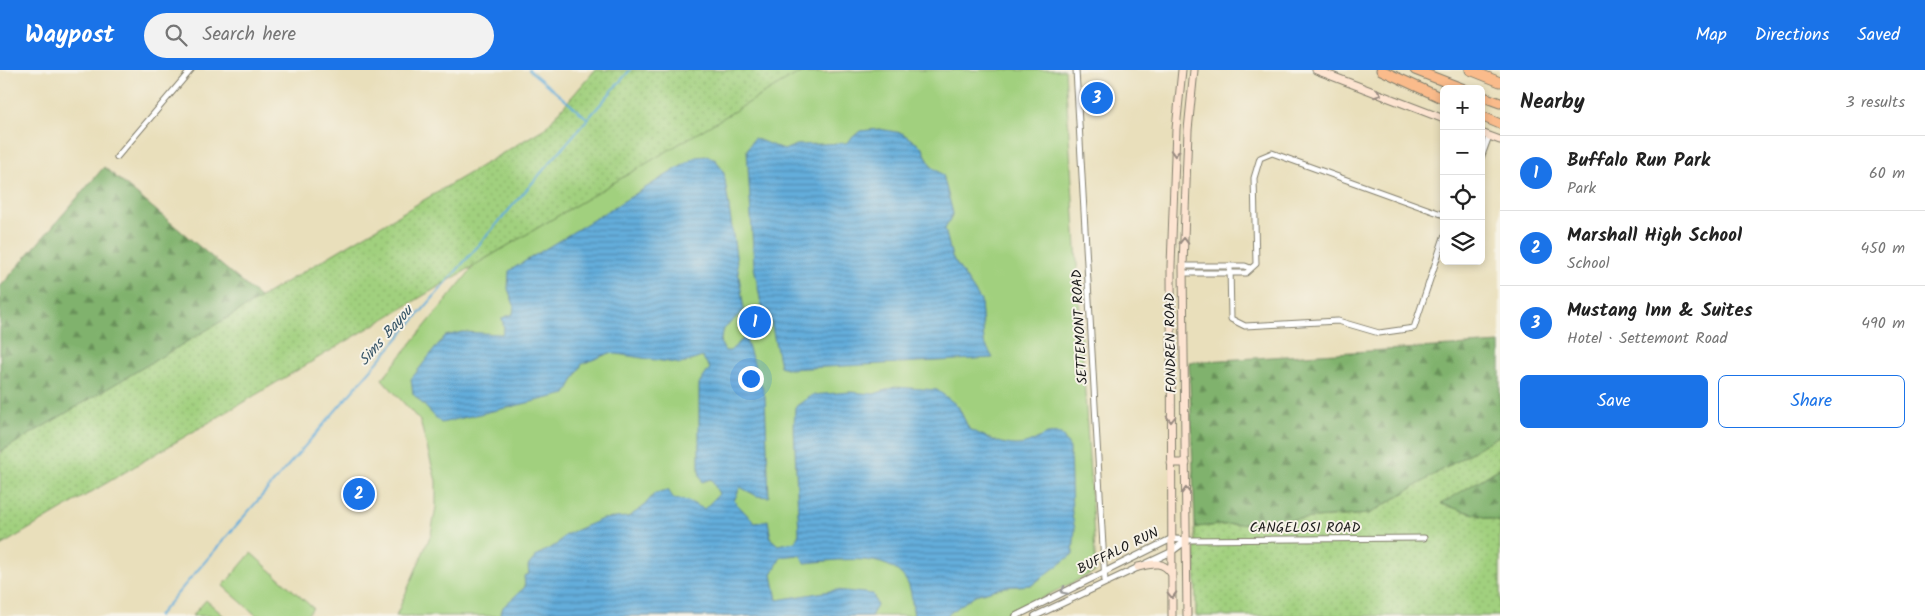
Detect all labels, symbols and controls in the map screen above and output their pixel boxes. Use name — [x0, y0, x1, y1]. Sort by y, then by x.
search box — [144, 13, 494, 58]
text: Waypost — [25, 16, 114, 55]
text: Search here — [202, 20, 296, 50]
icon: search — [162, 21, 190, 49]
text: Map — [1695, 21, 1727, 50]
text: Directions — [1755, 21, 1829, 50]
text: Saved — [1857, 21, 1900, 50]
pin: 3 — [1081, 79, 1113, 117]
map controls — [1440, 85, 1485, 265]
button: + — [1440, 85, 1485, 130]
text: Nearby — [1520, 86, 1585, 119]
one-way arrow — [1373, 88, 1382, 98]
text: 3 results — [1846, 90, 1905, 115]
button: − — [1440, 130, 1485, 175]
text: Buffalo Run Park — [1567, 146, 1710, 176]
one-way arrow — [1170, 150, 1181, 158]
text: 1 — [1534, 161, 1538, 186]
text: 60 m — [1869, 161, 1905, 186]
button: locate — [1440, 175, 1485, 220]
text: Park — [1567, 176, 1596, 201]
button: layers — [1440, 220, 1485, 265]
text: Marshall High School — [1567, 221, 1742, 251]
text: 2 — [1531, 236, 1541, 261]
text: 450 m — [1860, 236, 1905, 261]
one-way arrow — [1178, 237, 1189, 245]
text: School — [1567, 251, 1610, 276]
street label: SETTEMONT ROAD — [1066, 269, 1094, 385]
street label: FONDREN ROAD — [1159, 293, 1183, 393]
text: Mustang Inn & Suites — [1567, 296, 1753, 326]
water label: Sims Bayou — [353, 299, 420, 372]
pin: 1 — [739, 303, 771, 341]
text: 3 — [1532, 311, 1540, 336]
text: 490 m — [1861, 311, 1905, 336]
text: Hotel · Settemont Road — [1567, 326, 1727, 351]
your location — [738, 366, 764, 392]
button: Save — [1520, 375, 1708, 428]
button: Share — [1718, 375, 1905, 428]
one-way arrow — [1165, 416, 1176, 424]
pin: 2 — [343, 475, 375, 513]
one-way arrow — [1181, 487, 1192, 495]
street label: CANGELOSI ROAD — [1249, 517, 1361, 539]
street label: BUFFALO RUN — [1073, 522, 1163, 580]
one-way arrow — [1060, 585, 1069, 595]
one-way arrow — [1167, 592, 1177, 599]

